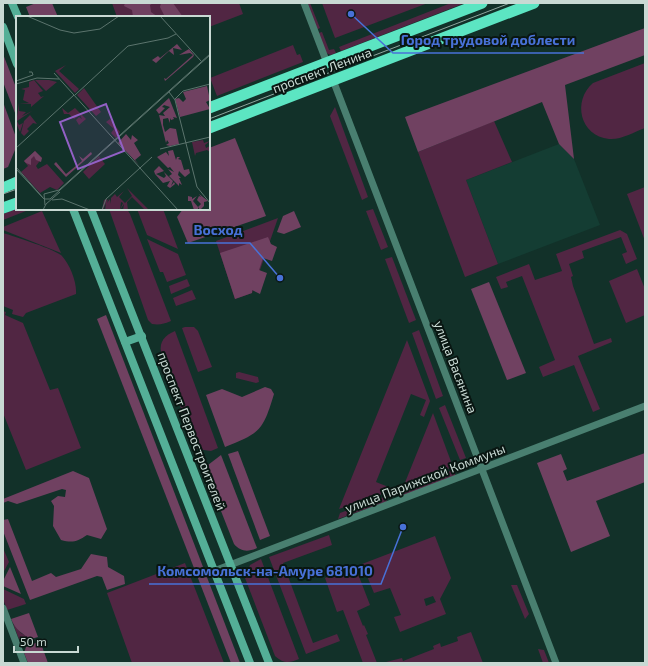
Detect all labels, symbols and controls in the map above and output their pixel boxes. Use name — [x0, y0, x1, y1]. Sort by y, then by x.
inset map — [16, 16, 210, 210]
callout: Город трудовой доблести — [393, 27, 584, 53]
text: Город трудовой доблести — [401, 31, 575, 48]
street label: проспект Ленина — [270, 44, 374, 96]
callout: Восход — [185, 217, 250, 243]
text: Восход — [193, 221, 243, 238]
street label: улица Васянина — [431, 318, 481, 416]
street label: проспект Первостроителей — [154, 350, 230, 512]
street label: улица Парижской Коммуны — [343, 440, 507, 516]
callout: Комсомольск-на-Амуре 681010 — [149, 558, 381, 584]
text: Комсомольск-на-Амуре 681010 — [157, 562, 373, 579]
scale bar — [14, 628, 78, 654]
text: 50 m — [20, 634, 47, 648]

